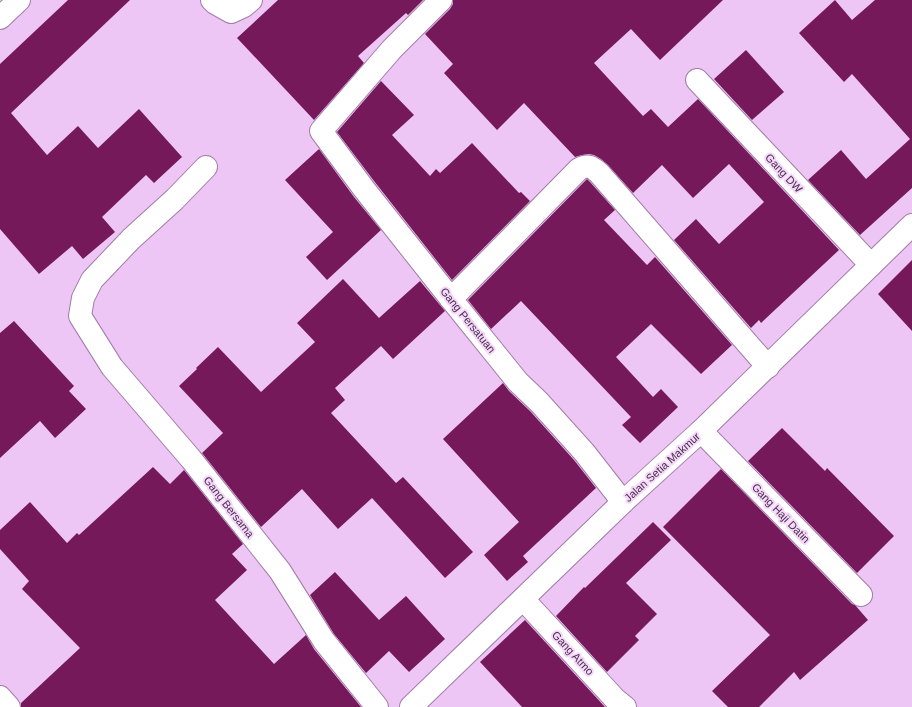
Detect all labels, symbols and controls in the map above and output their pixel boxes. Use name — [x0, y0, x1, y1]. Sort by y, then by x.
street label: Gang DW — [763, 151, 805, 195]
street label: Gang Persatuan — [438, 285, 498, 355]
street label: Jalan Setia Makmur — [622, 430, 702, 504]
street label: Gang Bersama — [201, 474, 257, 541]
street label: Gang Haji Datin — [750, 481, 812, 545]
street label: Gang Atmo — [550, 629, 596, 677]

